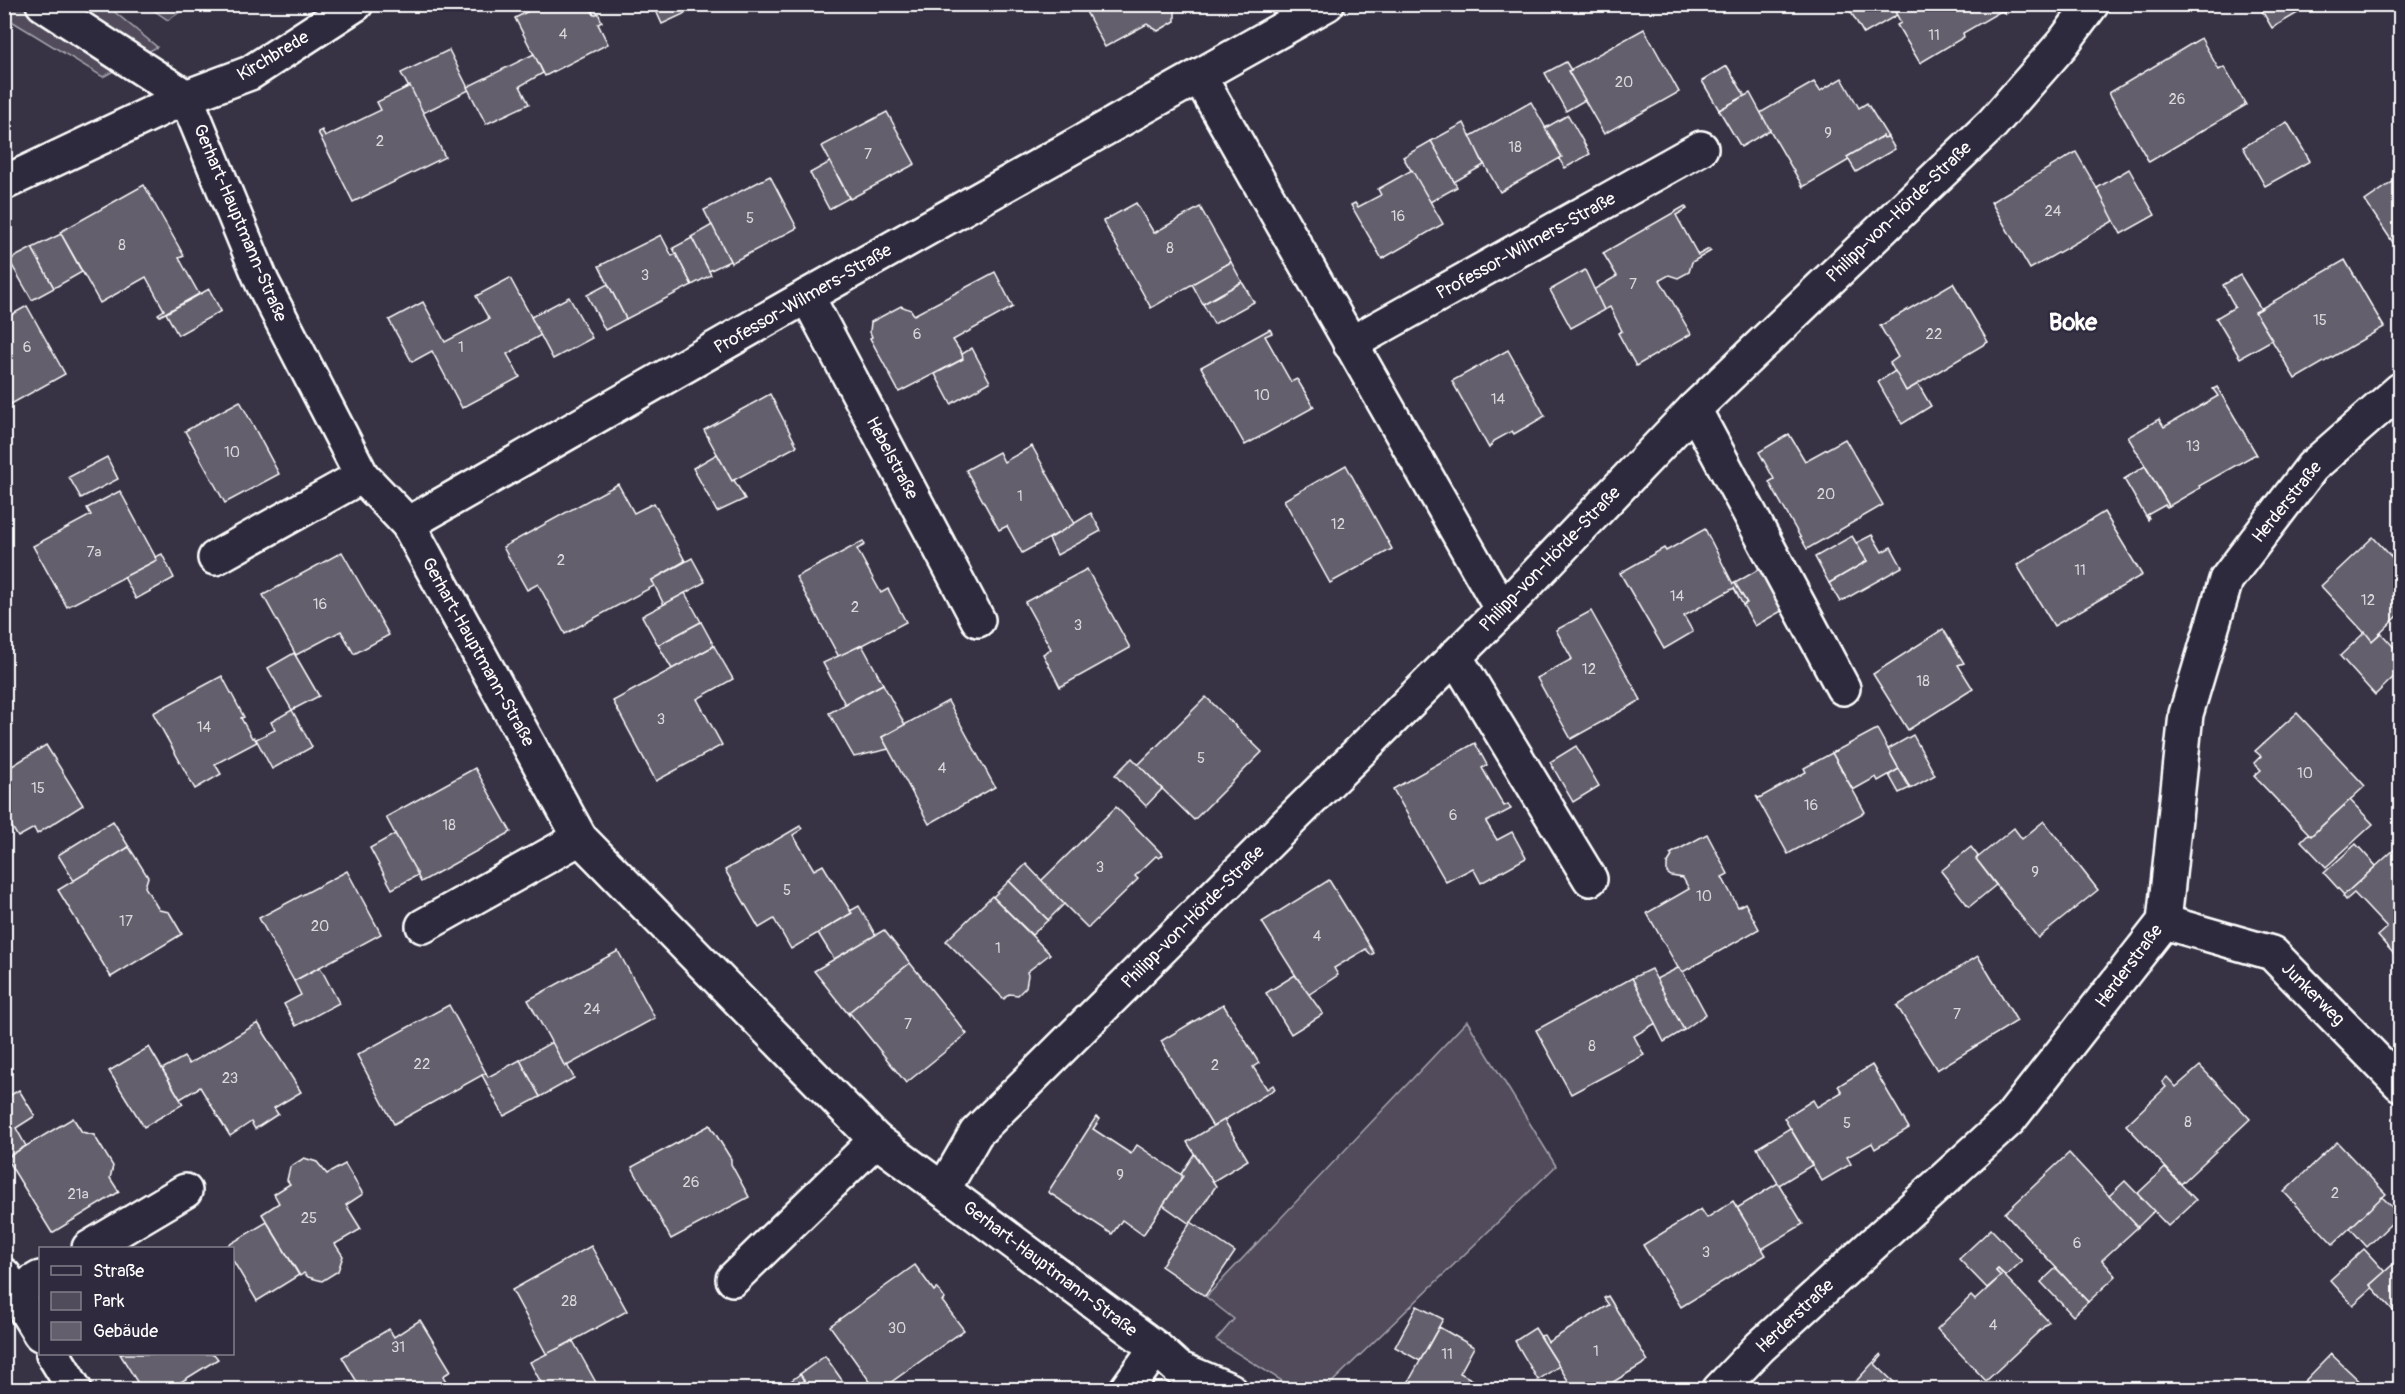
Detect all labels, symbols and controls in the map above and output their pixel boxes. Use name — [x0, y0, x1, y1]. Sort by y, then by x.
house number: 4 — [559, 25, 568, 44]
street label: Kirchbrede — [233, 26, 313, 86]
house number: 11 — [1928, 26, 1940, 45]
house number: 20 — [1615, 73, 1633, 92]
house number: 26 — [2168, 90, 2186, 109]
street label: Gerhart-Hauptmann-Straße — [188, 121, 292, 325]
house number: 9 — [1824, 124, 1832, 143]
house number: 2 — [376, 132, 384, 151]
street label: Philipp-von-Hörde-Straße — [1821, 136, 1977, 287]
house number: 18 — [1508, 138, 1522, 157]
house number: 7 — [864, 145, 872, 164]
street label: Professor-Wilmers-Straße — [1432, 187, 1620, 305]
house number: 24 — [2044, 202, 2062, 221]
house number: 16 — [1391, 207, 1405, 226]
house number: 5 — [746, 209, 754, 228]
house number: 8 — [118, 236, 126, 255]
street label: Professor-Wilmers-Straße — [710, 239, 896, 359]
house number: 8 — [1166, 239, 1174, 258]
house number: 3 — [641, 266, 649, 285]
house number: 7 — [1629, 275, 1637, 294]
district label: Boke — [2049, 308, 2098, 337]
house number: 15 — [2313, 311, 2327, 330]
house number: 6 — [913, 325, 921, 344]
house number: 22 — [1926, 325, 1942, 344]
house number: 6 — [23, 338, 31, 357]
house number: 1 — [458, 338, 464, 357]
house number: 10 — [1254, 386, 1270, 405]
house number: 14 — [1491, 390, 1506, 409]
street label: Hebelstraße — [861, 413, 923, 503]
house number: 13 — [2186, 437, 2200, 456]
house number: 10 — [224, 443, 240, 462]
street label: Herderstraße — [2247, 456, 2327, 548]
street label: Philipp-von-Hörde-Straße — [1475, 481, 1626, 637]
house number: 20 — [1817, 485, 1835, 504]
house number: 1 — [1017, 487, 1023, 506]
house number: 12 — [1331, 515, 1345, 534]
house number: 7a — [87, 543, 101, 562]
house number: 2 — [557, 551, 565, 570]
street label: Gerhart-Hauptmann-Straße — [416, 553, 540, 751]
house number: 11 — [2074, 561, 2086, 580]
house number: 14 — [1670, 587, 1685, 606]
house number: 12 — [2361, 591, 2375, 610]
house number: 16 — [313, 595, 327, 614]
house number: 2 — [851, 598, 859, 617]
house number: 3 — [1074, 616, 1082, 635]
house number: 12 — [1582, 660, 1596, 679]
house number: 18 — [1916, 672, 1930, 691]
house number: 3 — [657, 710, 665, 729]
house number: 14 — [197, 718, 212, 737]
house number: 5 — [1197, 749, 1205, 768]
house number: 4 — [938, 759, 947, 778]
house number: 10 — [2297, 764, 2313, 783]
house number: 15 — [31, 779, 45, 798]
house number: 16 — [1804, 796, 1818, 815]
house number: 6 — [1449, 806, 1457, 825]
house number: 18 — [442, 816, 456, 835]
street label: Philipp-von-Hörde-Straße — [1116, 840, 1270, 994]
house number: 3 — [1096, 858, 1104, 877]
house number: 9 — [2031, 863, 2039, 882]
house number: 5 — [783, 881, 791, 900]
house number: 10 — [1696, 887, 1712, 906]
house number: 17 — [119, 912, 133, 931]
house number: 20 — [311, 917, 329, 936]
street label: Herderstraße — [2090, 920, 2168, 1012]
house number: 4 — [1313, 927, 1322, 946]
house number: 1 — [995, 939, 1001, 958]
street label: Junkerweg — [2276, 957, 2350, 1031]
house number: 24 — [583, 1000, 601, 1019]
house number: 7 — [1953, 1005, 1961, 1024]
house number: 7 — [904, 1015, 912, 1034]
house number: 8 — [1588, 1037, 1596, 1056]
house number: 22 — [414, 1055, 430, 1074]
house number: 2 — [1211, 1056, 1219, 1075]
house number: 23 — [222, 1069, 238, 1088]
house number: 8 — [2184, 1113, 2192, 1132]
house number: 5 — [1843, 1114, 1851, 1133]
house number: 9 — [1116, 1166, 1124, 1185]
house number: 26 — [682, 1173, 700, 1192]
house number: 2 — [2331, 1184, 2339, 1203]
house number: 21a — [67, 1185, 89, 1204]
street label: Gerhart-Hauptmann-Straße — [958, 1196, 1142, 1342]
house number: 25 — [301, 1209, 317, 1228]
house number: 6 — [2073, 1234, 2081, 1253]
house number: 3 — [1702, 1243, 1710, 1262]
legend — [39, 1247, 234, 1355]
text: Straße — [93, 1260, 144, 1283]
street label: Herderstraße — [1751, 1274, 1839, 1358]
text: Park — [93, 1290, 125, 1313]
house number: 28 — [561, 1292, 577, 1311]
house number: 4 — [1989, 1316, 1998, 1335]
house number: 30 — [888, 1319, 906, 1338]
text: Gebäude — [93, 1320, 158, 1343]
house number: 31 — [391, 1338, 405, 1357]
house number: 1 — [1593, 1342, 1599, 1361]
house number: 11 — [1441, 1345, 1453, 1364]

